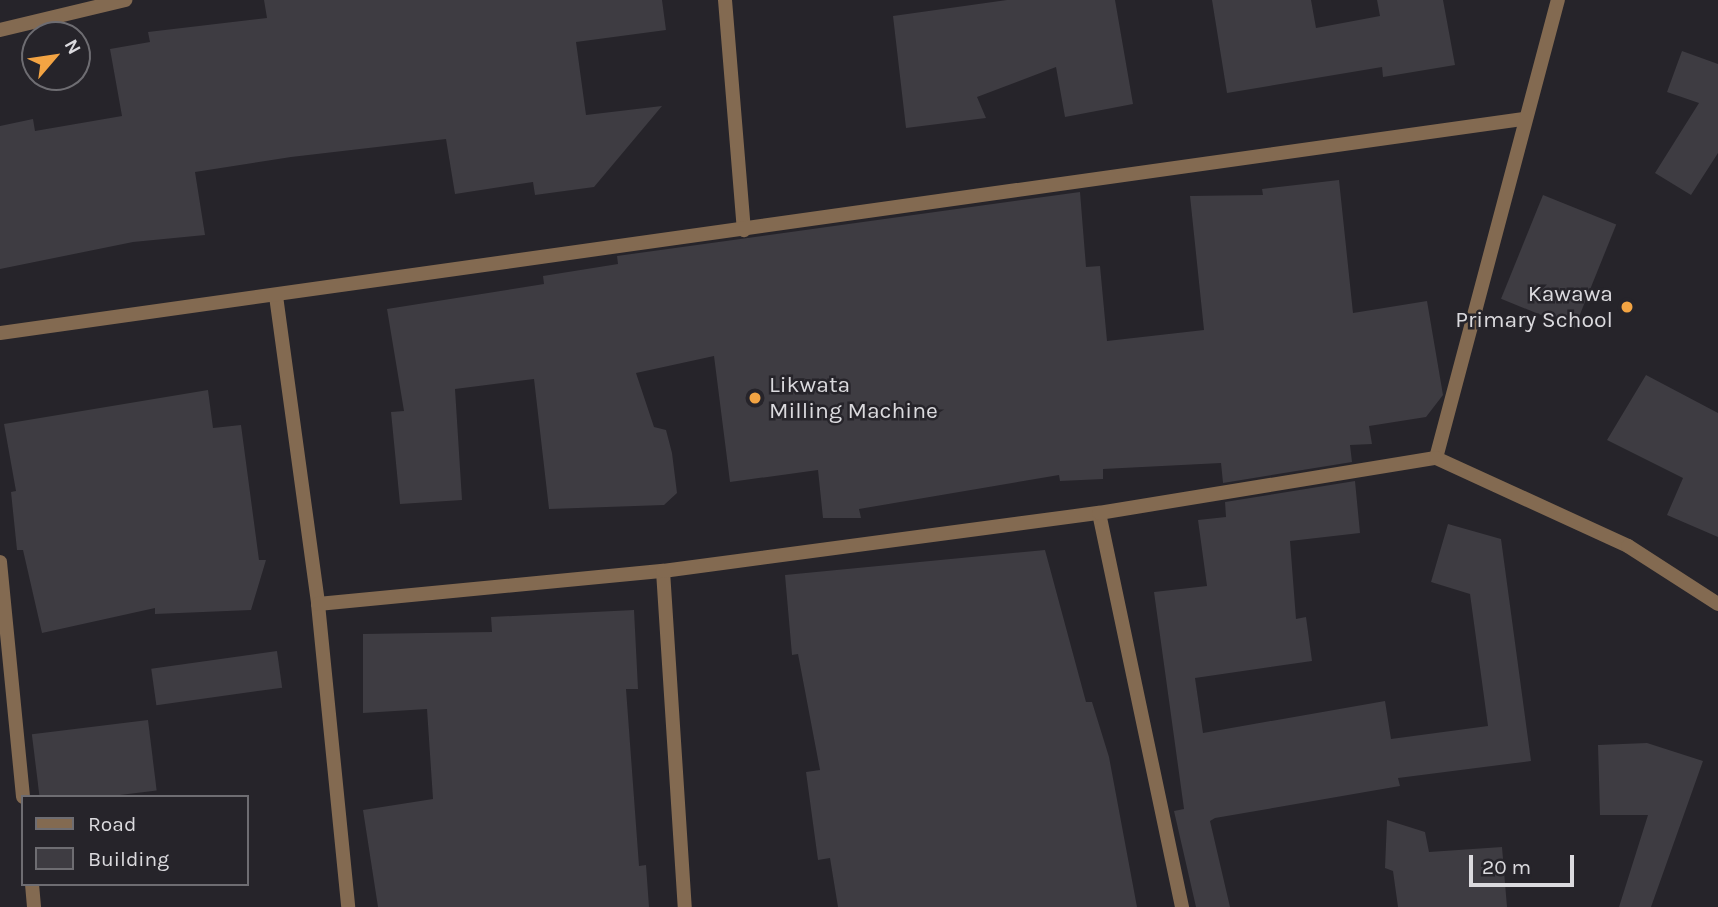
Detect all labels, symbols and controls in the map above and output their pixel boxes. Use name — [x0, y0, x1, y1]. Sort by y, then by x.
north arrow — [21, 21, 91, 91]
text: N — [60, 35, 86, 58]
place label: Kawawa Primary School — [1455, 280, 1613, 334]
marker: Kawawa Primary School — [1619, 299, 1635, 315]
place label: Likwata Milling Machine — [769, 371, 938, 425]
marker: Likwata Milling Machine — [747, 390, 763, 406]
legend — [21, 795, 248, 886]
text: Road — [88, 812, 136, 836]
scale bar — [1473, 841, 1578, 885]
text: Building — [88, 847, 169, 871]
text: 20 m — [1482, 855, 1531, 879]

